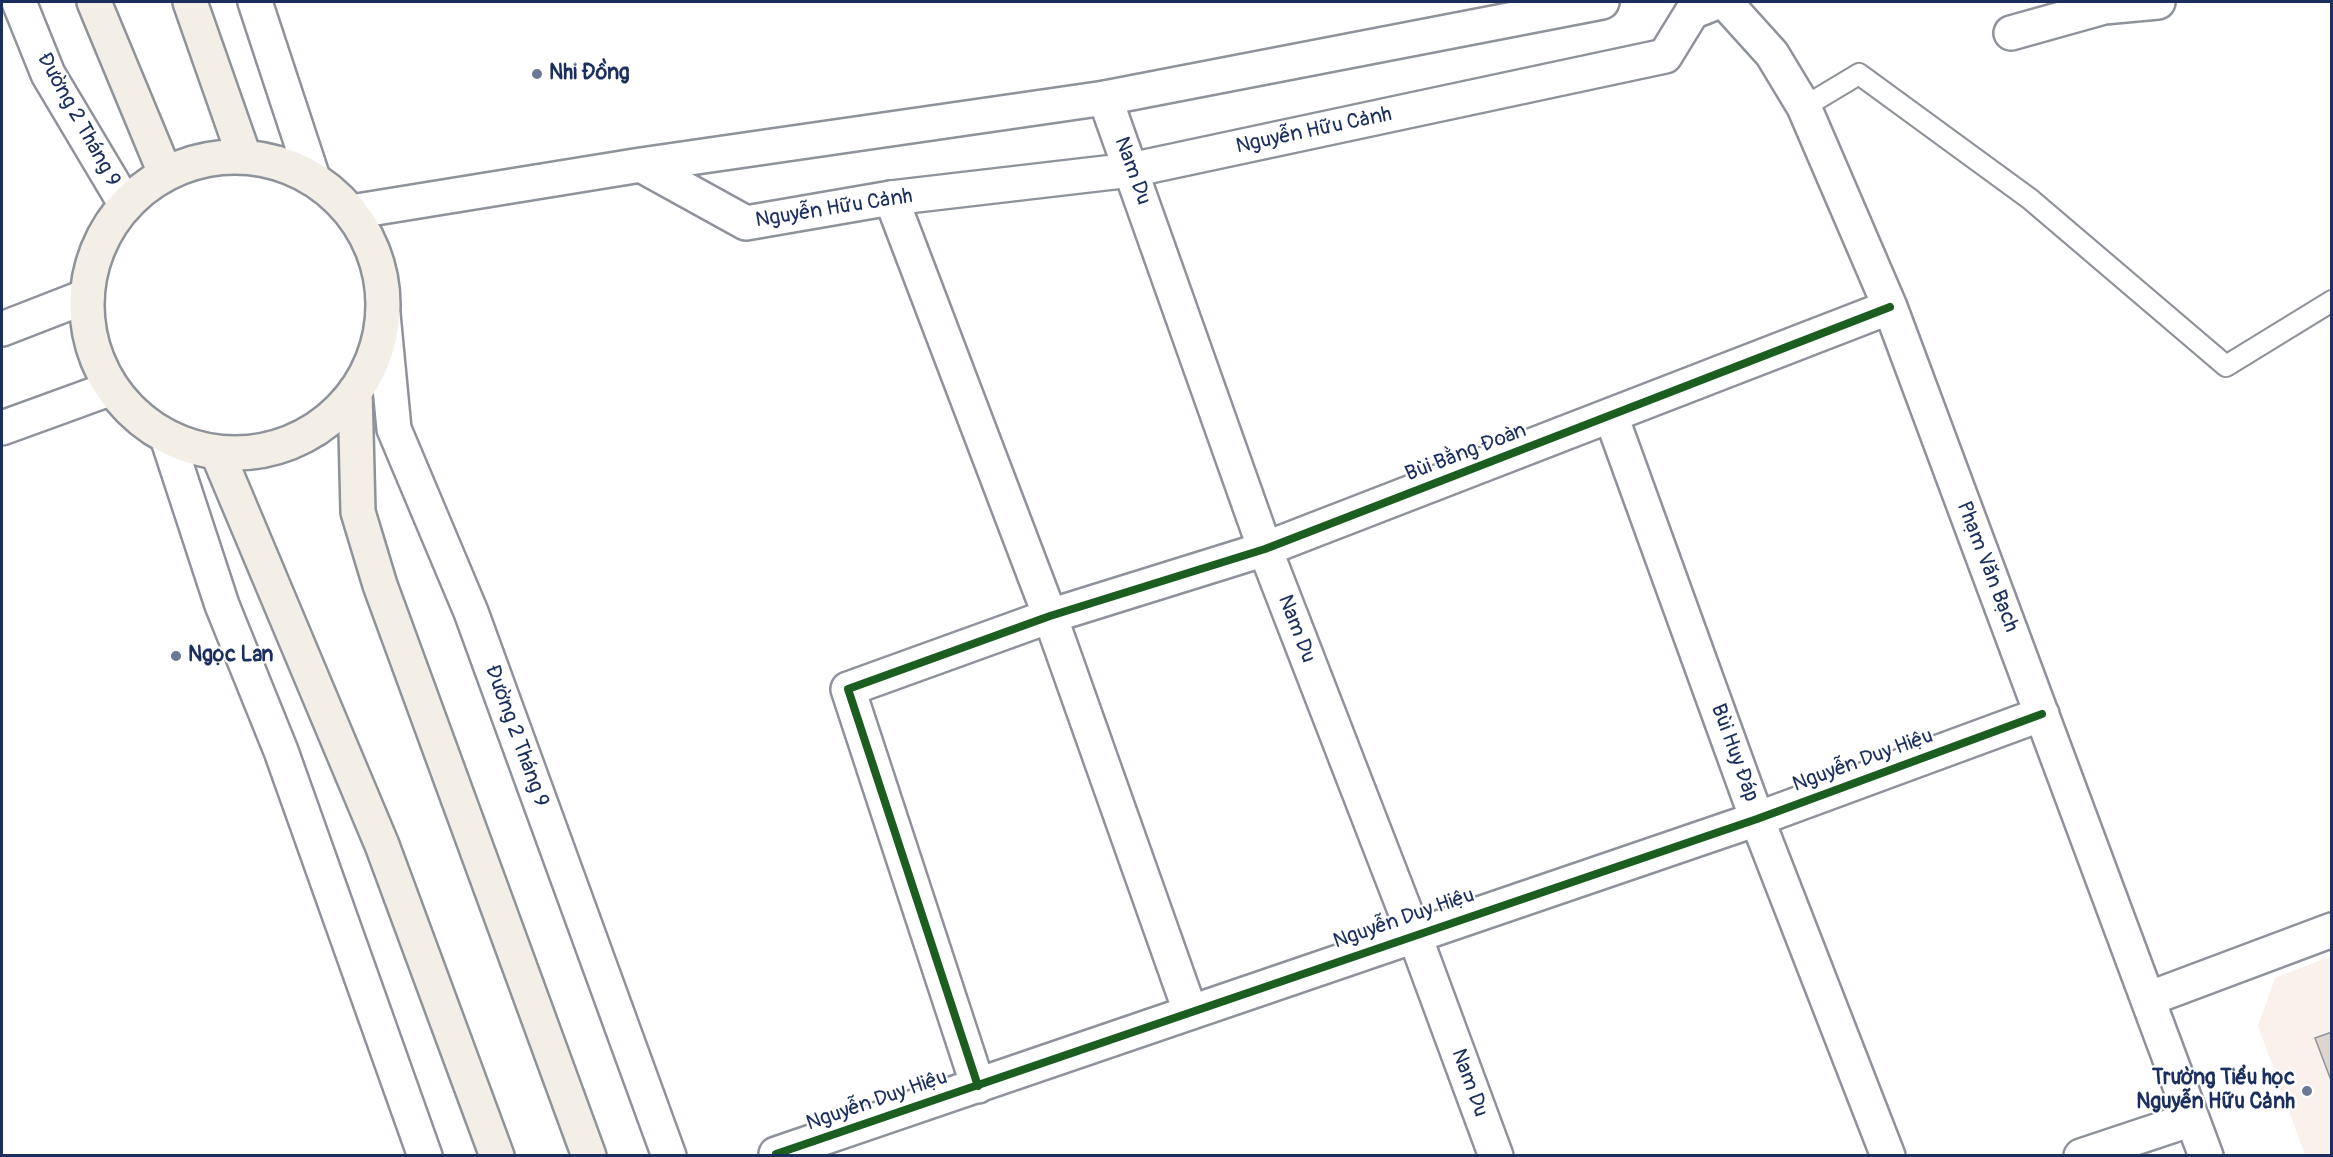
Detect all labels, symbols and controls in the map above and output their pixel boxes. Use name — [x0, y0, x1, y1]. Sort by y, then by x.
street label: Đường 2 Tháng 9 — [31, 49, 125, 191]
place label: Nhi Đồng — [549, 61, 630, 87]
marker: Nhi Đồng — [530, 67, 544, 81]
street label: Nguyễn Hữu Cảnh — [1234, 102, 1394, 160]
street label: Nam Du — [1108, 134, 1156, 208]
street label: Nguyễn Hữu Cảnh — [754, 184, 914, 234]
street label: Bùi Bằng Đoàn — [1402, 418, 1530, 488]
street label: Phạm Văn Bạch — [1951, 498, 2023, 636]
street label: Nam Du — [1272, 592, 1320, 666]
place label: Ngọc Lan — [188, 643, 273, 669]
marker: Ngọc Lan — [169, 649, 183, 663]
street label: Đường 2 Tháng 9 — [479, 662, 553, 810]
street label: Bùi Huy Đáp — [1705, 701, 1763, 805]
street label: Nguyễn Duy Hiệu — [1789, 724, 1937, 798]
street label: Nguyễn Duy Hiệu — [1330, 883, 1478, 955]
street label: Nam Du — [1445, 1046, 1493, 1120]
street label: Nguyễn Duy Hiệu — [803, 1065, 951, 1137]
place label: Trường Tiểu học Nguyễn Hữu Cảnh — [2136, 1066, 2295, 1116]
marker: Trường Tiểu học Nguyễn Hữu Cảnh — [2300, 1084, 2314, 1098]

